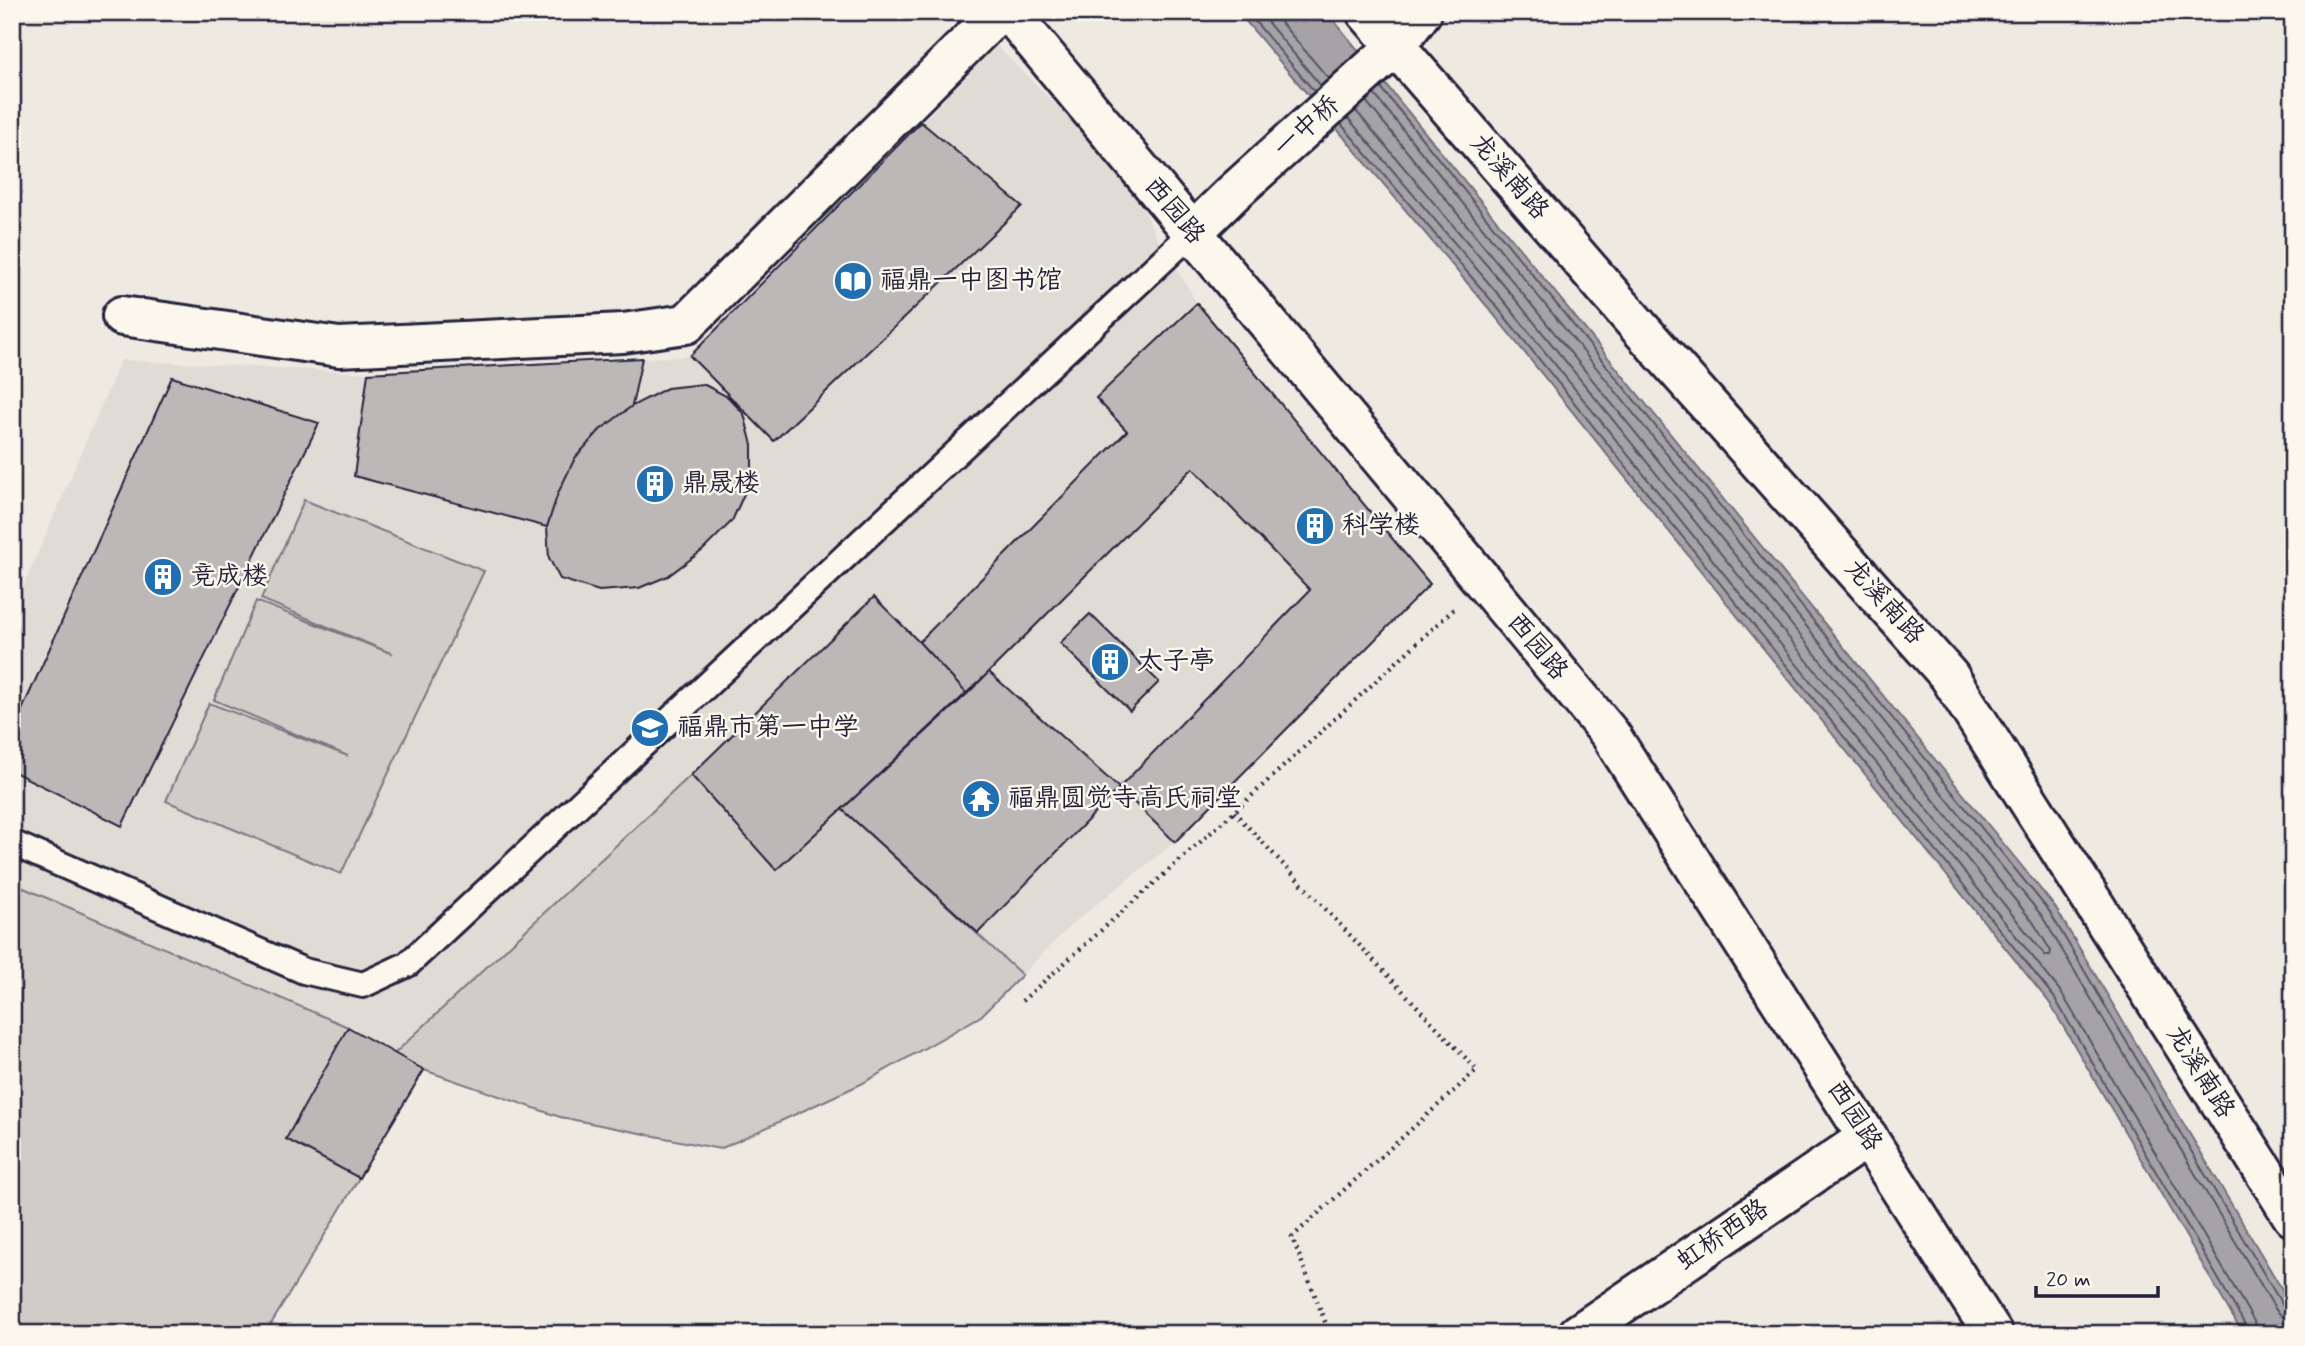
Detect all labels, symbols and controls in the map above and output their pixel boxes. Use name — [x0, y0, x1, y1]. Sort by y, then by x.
street label: 一中桥 — [1267, 88, 1347, 166]
street label: 龙溪南路 — [1462, 127, 1556, 227]
street label: 西园路 — [1136, 170, 1212, 252]
library icon: 福鼎一中图书馆 — [832, 260, 874, 302]
place label: 福鼎一中图书馆 — [880, 264, 1062, 298]
building icon: 鼎晟楼 — [634, 463, 676, 505]
place label: 鼎晟楼 — [682, 467, 760, 501]
building icon: 科学楼 — [1294, 505, 1336, 547]
place label: 科学楼 — [1342, 509, 1420, 543]
street label: 龙溪南路 — [1837, 552, 1931, 652]
building icon: 竞成楼 — [142, 556, 184, 598]
place label: 竞成楼 — [190, 560, 268, 594]
street label: 西园路 — [1499, 606, 1575, 688]
building icon: 太子亭 — [1089, 641, 1131, 683]
place label: 太子亭 — [1137, 645, 1215, 679]
school or university icon: 福鼎市第一中学 — [629, 707, 671, 749]
place label: 福鼎市第一中学 — [677, 711, 859, 745]
temple icon: 福鼎圆觉寺高氏祠堂 — [960, 778, 1002, 820]
place label: 福鼎圆觉寺高氏祠堂 — [1008, 782, 1242, 816]
street label: 龙溪南路 — [2158, 1019, 2242, 1125]
street label: 西园路 — [1818, 1074, 1890, 1158]
street label: 虹桥西路 — [1670, 1192, 1776, 1278]
scale bar — [2036, 1255, 2158, 1299]
text: 20 m — [2046, 1266, 2091, 1294]

